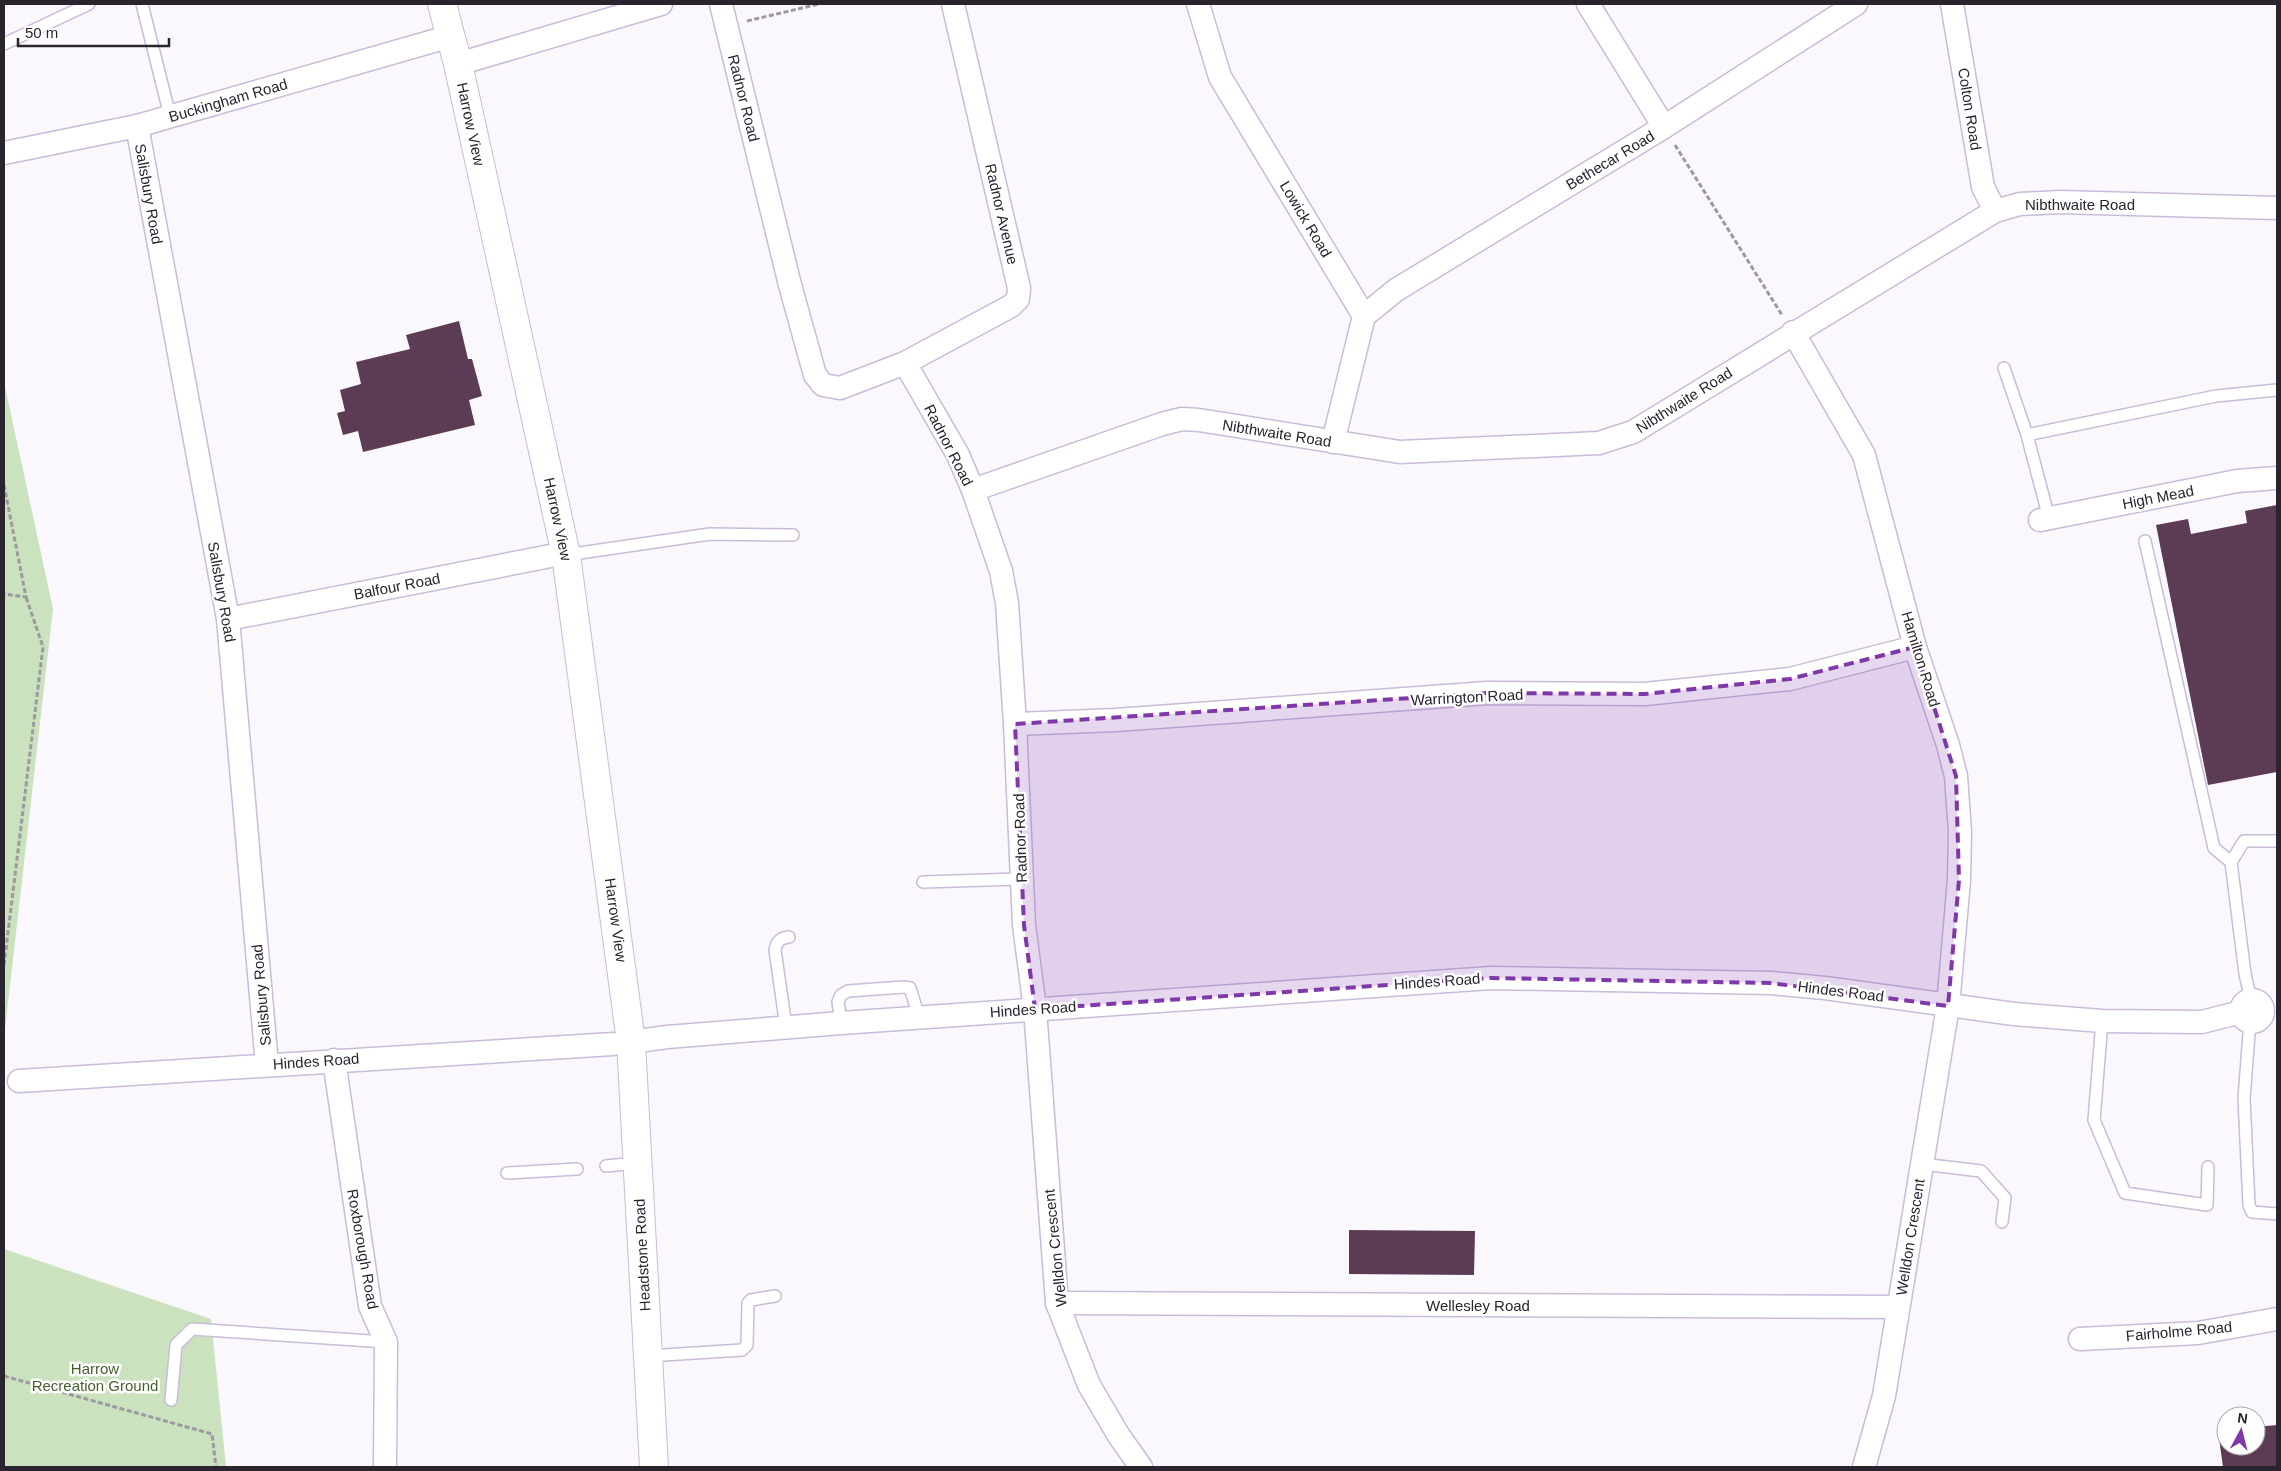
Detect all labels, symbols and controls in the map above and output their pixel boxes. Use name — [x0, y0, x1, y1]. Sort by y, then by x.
scale bar — [18, 15, 169, 47]
text: 50 m — [25, 24, 58, 41]
street label: Radnor Road — [725, 53, 763, 143]
street label: Colton Road — [1955, 66, 1985, 152]
street label: Buckingham Road — [167, 75, 289, 125]
street label: Harrow View — [454, 81, 488, 167]
street label: Bethecar Road — [1563, 127, 1657, 193]
street label: Salisbury Road — [132, 142, 166, 246]
street label: Radnor Avenue — [982, 162, 1022, 266]
street label: Lowick Road — [1277, 178, 1335, 260]
street label: Nibthwaite Road — [2025, 196, 2135, 213]
street label: Nibthwaite Road — [1633, 364, 1735, 436]
street label: Radnor Road — [921, 401, 977, 489]
street label: Nibthwaite Road — [1221, 416, 1333, 450]
street label: Harrow View — [541, 476, 575, 562]
street label: High Mead — [2121, 482, 2195, 512]
street label: Salisbury Road — [205, 540, 239, 644]
street label: Balfour Road — [352, 569, 442, 603]
street label: Hamilton Road — [1898, 609, 1944, 709]
street label: Warrington Road — [1410, 686, 1524, 708]
street label: Radnor Road — [1010, 793, 1030, 883]
street label: Harrow View — [602, 877, 630, 963]
street label: Salisbury Road — [248, 944, 274, 1046]
street label: Hindes Road — [1393, 969, 1481, 993]
street label: Hindes Road — [1797, 977, 1885, 1005]
street label: Hindes Road — [989, 997, 1077, 1021]
street label: Hindes Road — [272, 1049, 360, 1073]
street label: Welldon Crescent — [1892, 1177, 1928, 1297]
street label: Roxborough Road — [344, 1188, 382, 1310]
street label: Welldon Crescent — [1040, 1188, 1070, 1308]
street label: Headstone Road — [631, 1198, 653, 1312]
street label: Wellesley Road — [1426, 1297, 1530, 1314]
street label: Fairholme Road — [2125, 1318, 2233, 1344]
park label: Harrow Recreation Ground — [32, 1360, 158, 1394]
north arrow — [2216, 1406, 2266, 1456]
text: N — [2237, 1410, 2249, 1427]

